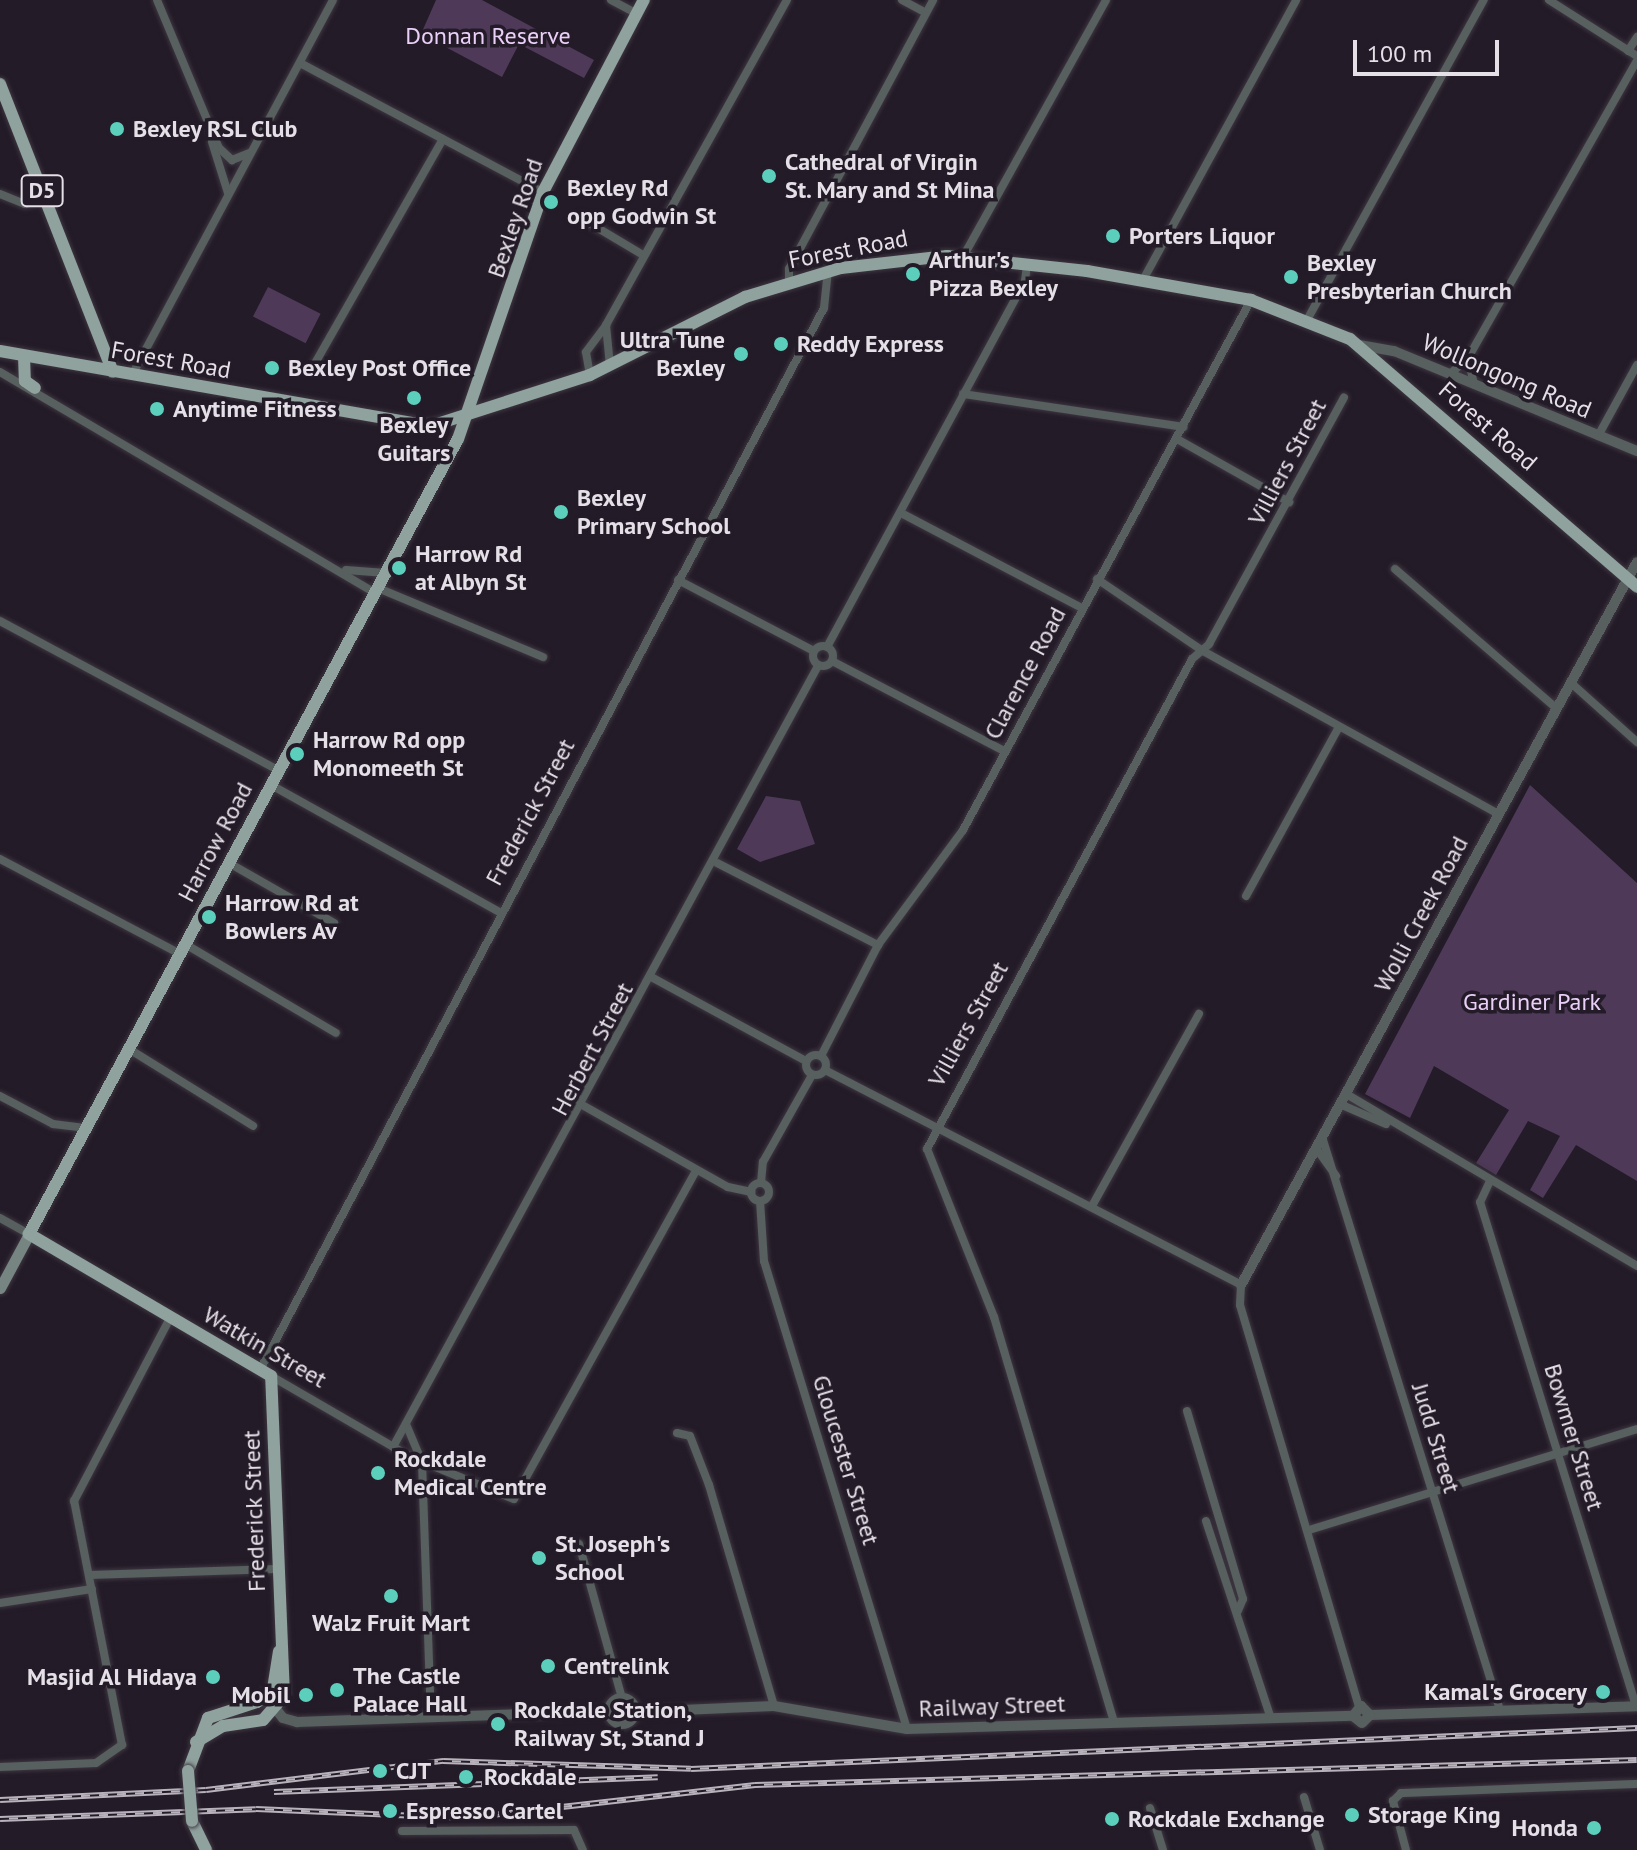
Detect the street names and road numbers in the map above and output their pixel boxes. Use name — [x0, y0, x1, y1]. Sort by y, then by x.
street label: Bexley Road — [481, 154, 549, 282]
road number: D5 — [20, 173, 64, 209]
street label: Forest Road — [786, 223, 910, 275]
street label: Wollongong Road — [1418, 327, 1596, 425]
street label: Forest Road — [109, 335, 233, 385]
street label: Forest Road — [1433, 375, 1543, 477]
street label: Villiers Street — [1242, 394, 1332, 530]
street label: Clarence Road — [978, 602, 1072, 744]
street label: Frederick Street — [479, 734, 581, 890]
street label: Harrow Road — [171, 777, 259, 907]
street label: Wolli Creek Road — [1368, 831, 1474, 997]
street label: Villiers Street — [922, 956, 1014, 1092]
street label: Herbert Street — [545, 978, 639, 1120]
street label: Watkin Street — [198, 1300, 332, 1394]
street label: Bowmer Street — [1538, 1360, 1610, 1514]
street label: Gloucester Street — [807, 1372, 885, 1548]
street label: Judd Street — [1406, 1380, 1466, 1496]
street label: Frederick Street — [237, 1429, 271, 1593]
street label: Railway Street — [918, 1689, 1066, 1723]

